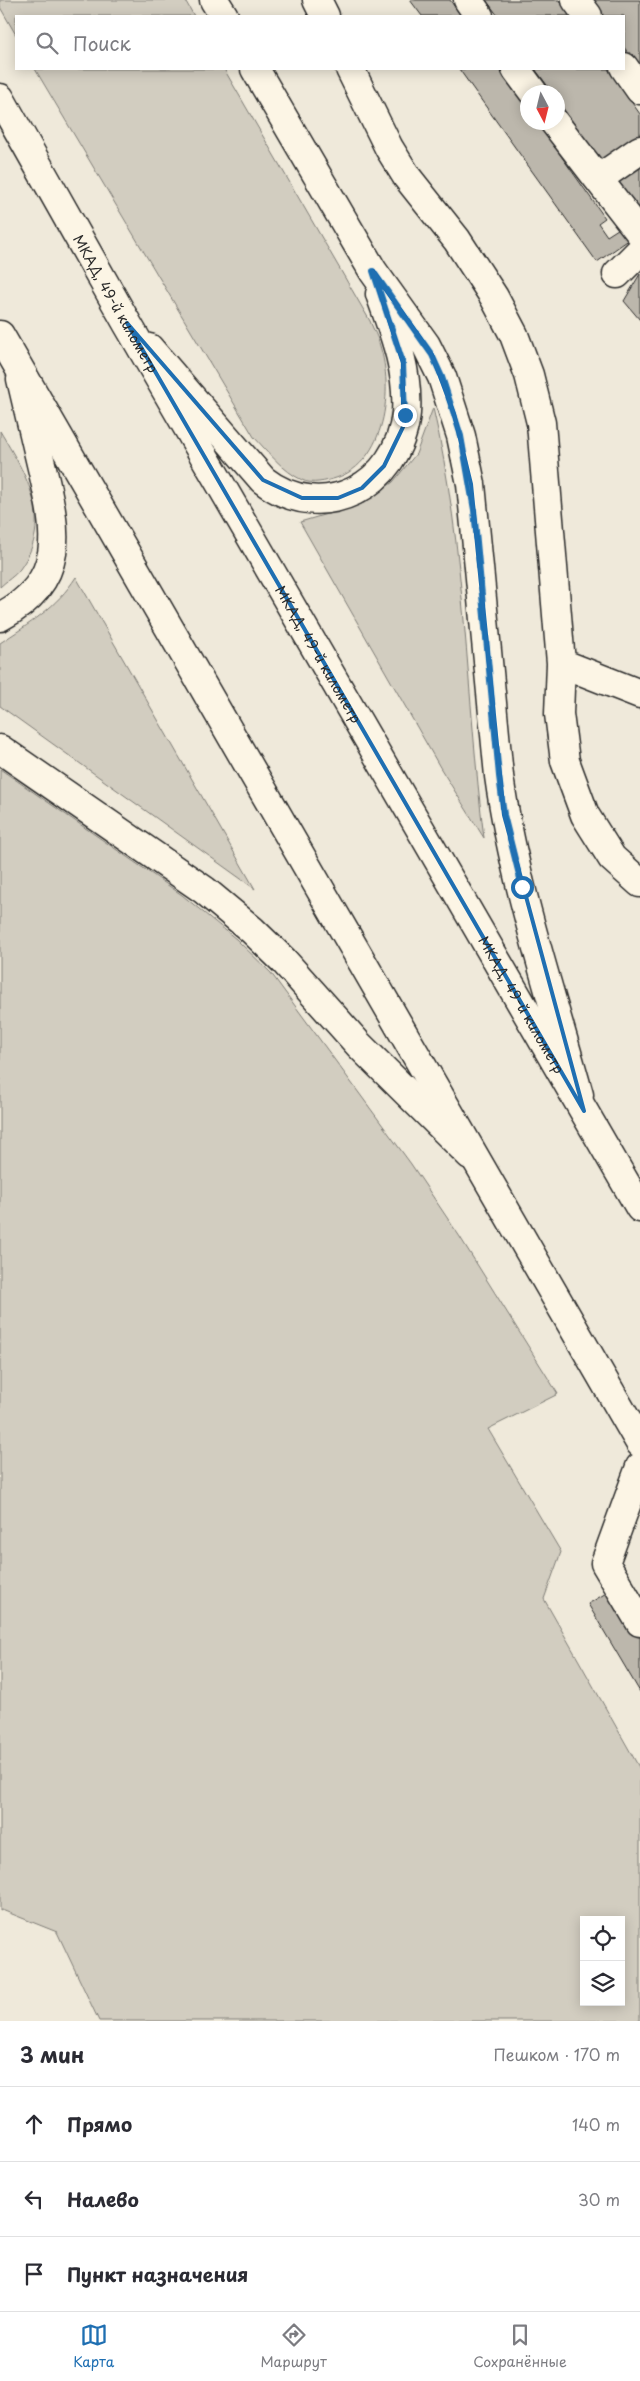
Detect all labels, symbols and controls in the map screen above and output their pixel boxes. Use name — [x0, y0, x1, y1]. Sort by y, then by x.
search box — [15, 15, 625, 70]
icon: search — [33, 29, 61, 57]
text: Поиск — [73, 29, 131, 57]
north arrow — [520, 85, 565, 130]
street label: МКАД, 49-й километр — [69, 230, 164, 376]
route end — [394, 404, 417, 427]
street label: МКАД, 49-й километр — [271, 581, 367, 727]
route start — [511, 876, 534, 899]
street label: МКАД, 49-й километр — [474, 932, 570, 1077]
map controls — [580, 1916, 625, 2006]
button: locate — [580, 1916, 625, 1961]
button: layers — [580, 1961, 625, 2006]
text: 3 мин — [20, 2038, 84, 2070]
text: Пешком · 170 m — [493, 2042, 620, 2066]
icon: ahead — [20, 2110, 48, 2138]
text: Прямо — [67, 2110, 132, 2138]
text: 140 m — [572, 2112, 620, 2136]
icon: left — [20, 2185, 48, 2213]
text: Налево — [67, 2185, 139, 2213]
text: 30 m — [578, 2187, 620, 2211]
icon: arrive — [20, 2260, 48, 2288]
text: Пункт назначения — [67, 2260, 248, 2288]
tab: Карта — [73, 2321, 114, 2372]
tab: Маршрут — [261, 2321, 327, 2372]
tab: Сохранённые — [473, 2321, 567, 2372]

